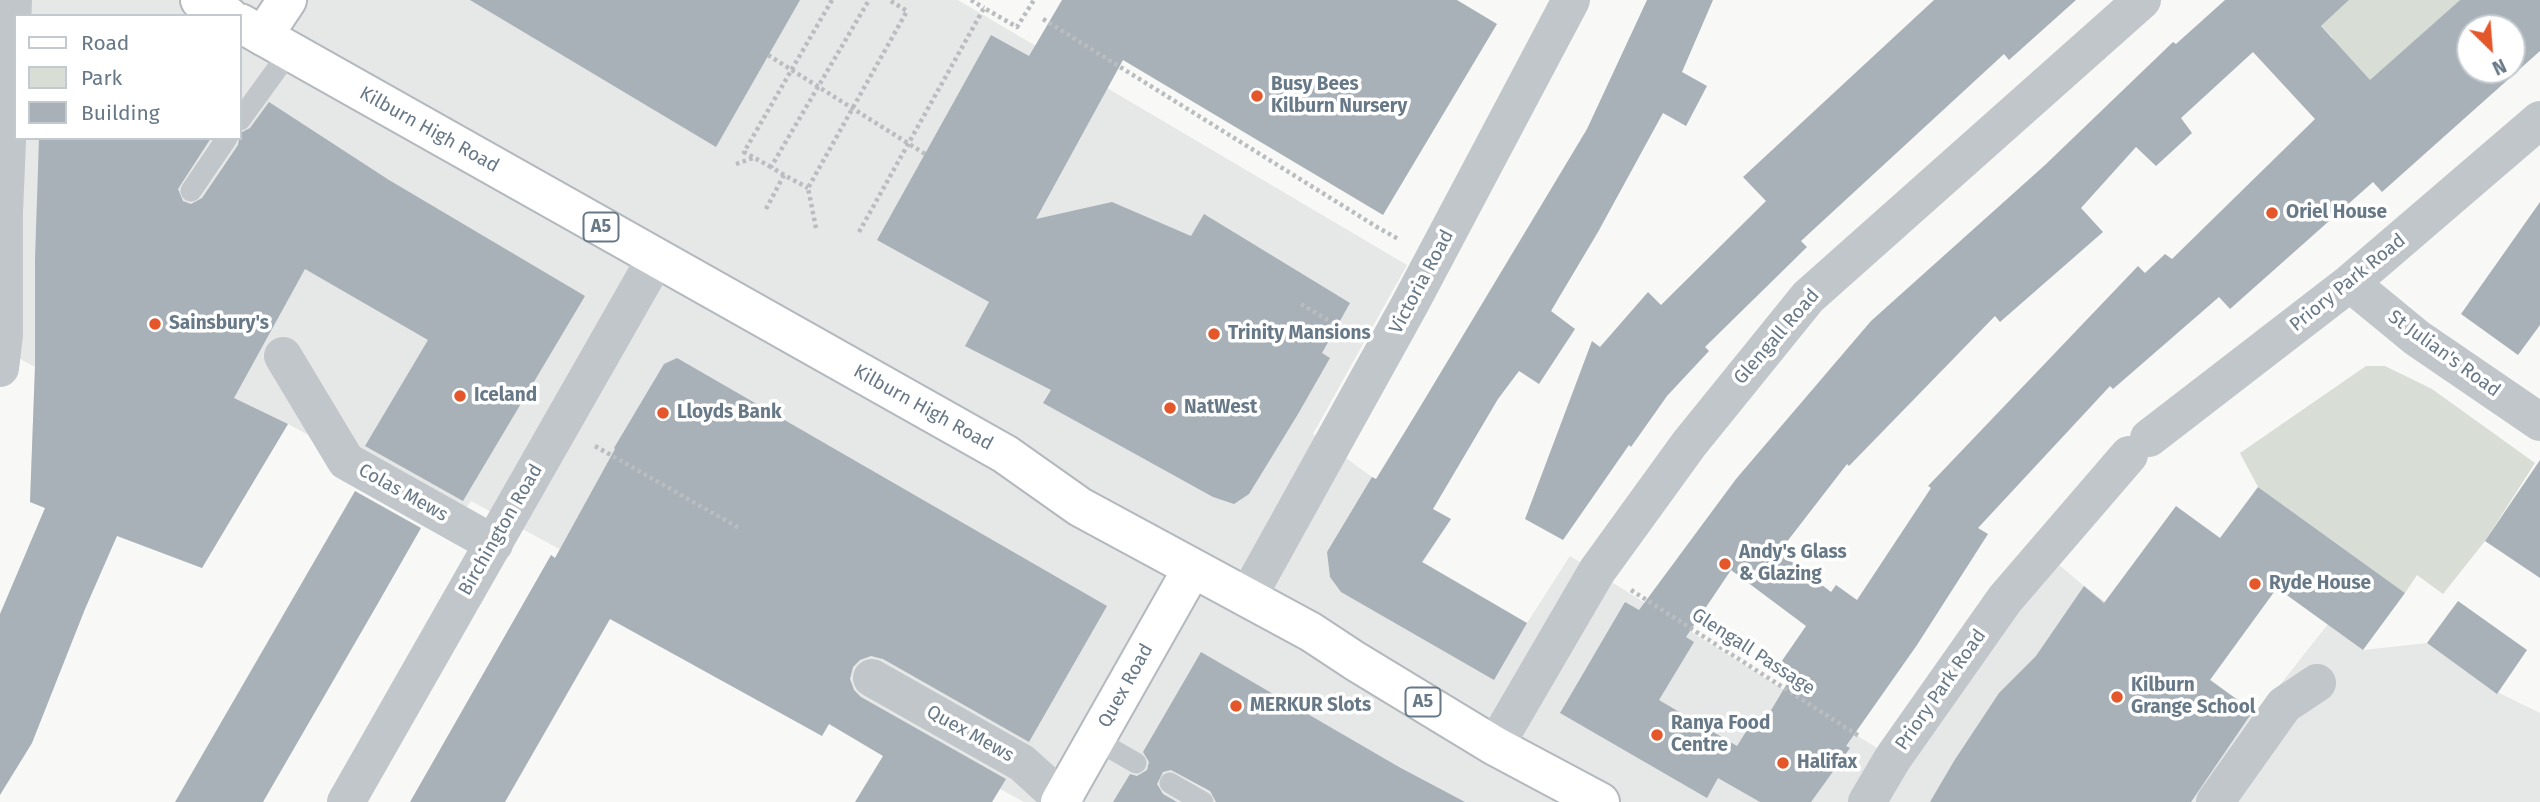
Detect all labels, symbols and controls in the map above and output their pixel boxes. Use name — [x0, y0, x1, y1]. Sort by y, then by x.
legend — [14, 14, 242, 140]
north arrow — [2456, 14, 2526, 84]
text: Road — [81, 30, 129, 56]
text: N — [2489, 54, 2510, 80]
text: Park — [81, 65, 122, 91]
place label: Busy Bees Kilburn Nursery — [1271, 74, 1407, 118]
street label: Kilburn High Road — [355, 82, 503, 178]
marker: Busy Bees Kilburn Nursery — [1249, 88, 1265, 104]
text: Building — [81, 100, 160, 126]
place label: Oriel House — [2286, 202, 2387, 224]
marker: Oriel House — [2264, 205, 2280, 221]
road number: A5 — [584, 212, 618, 242]
street label: Victoria Road — [1385, 226, 1459, 338]
street label: Priory Park Road — [2285, 229, 2411, 337]
street label: Glengall Road — [1729, 285, 1825, 389]
street label: St Julian's Road — [2383, 306, 2505, 402]
place label: Sainsbury's — [169, 313, 269, 335]
marker: Sainsbury's — [147, 316, 163, 332]
place label: Trinity Mansions — [1228, 323, 1371, 345]
marker: Trinity Mansions — [1206, 326, 1222, 342]
street label: Kilburn High Road — [849, 360, 997, 456]
place label: Iceland — [474, 385, 537, 407]
marker: Iceland — [452, 388, 468, 404]
place label: NatWest — [1184, 397, 1257, 419]
marker: NatWest — [1162, 400, 1178, 416]
place label: Lloyds Bank — [677, 402, 781, 424]
marker: Lloyds Bank — [655, 405, 671, 421]
street label: Colas Mews — [354, 459, 452, 527]
street label: Birchington Road — [454, 460, 548, 600]
place label: Andy's Glass & Glazing — [1739, 542, 1847, 586]
marker: Andy's Glass & Glazing — [1717, 556, 1733, 572]
place label: Ryde House — [2269, 573, 2371, 595]
marker: Ryde House — [2247, 576, 2263, 592]
street label: Glengall Passage — [1687, 604, 1819, 700]
street label: Priory Park Road — [1891, 625, 1991, 755]
street label: Quex Road — [1094, 640, 1158, 732]
place label: Kilburn Grange School — [2131, 675, 2255, 719]
road number: A5 — [1406, 688, 1440, 716]
marker: Kilburn Grange School — [2109, 689, 2125, 705]
place label: MERKUR Slots — [1250, 695, 1371, 717]
marker: MERKUR Slots — [1228, 698, 1244, 714]
street label: Quex Mews — [922, 701, 1018, 767]
place label: Ranya Food Centre — [1671, 713, 1770, 757]
marker: Ranya Food Centre — [1649, 727, 1665, 743]
place label: Halifax — [1797, 752, 1857, 774]
marker: Halifax — [1775, 755, 1791, 771]

